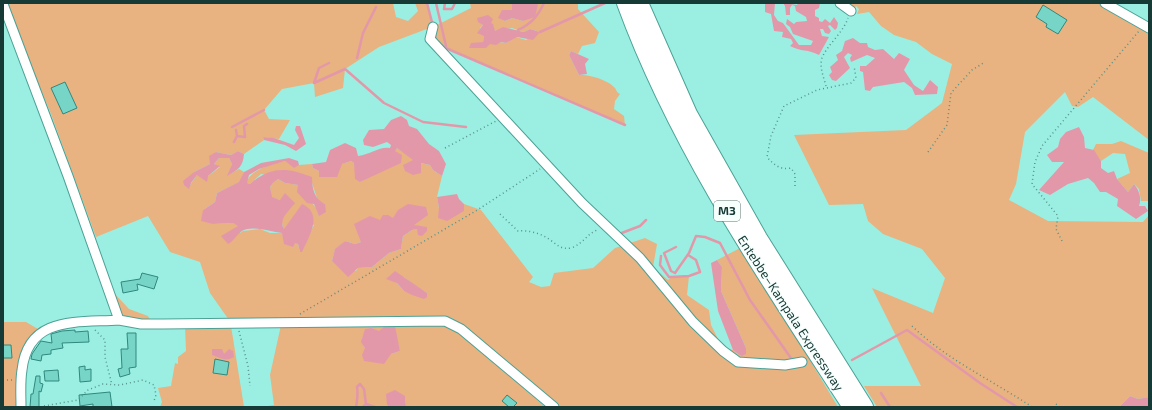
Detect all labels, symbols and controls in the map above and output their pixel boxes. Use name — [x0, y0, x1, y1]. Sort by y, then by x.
road number: M3 — [714, 201, 740, 221]
street label: Entebbe–Kampala Expressway — [735, 232, 848, 394]

